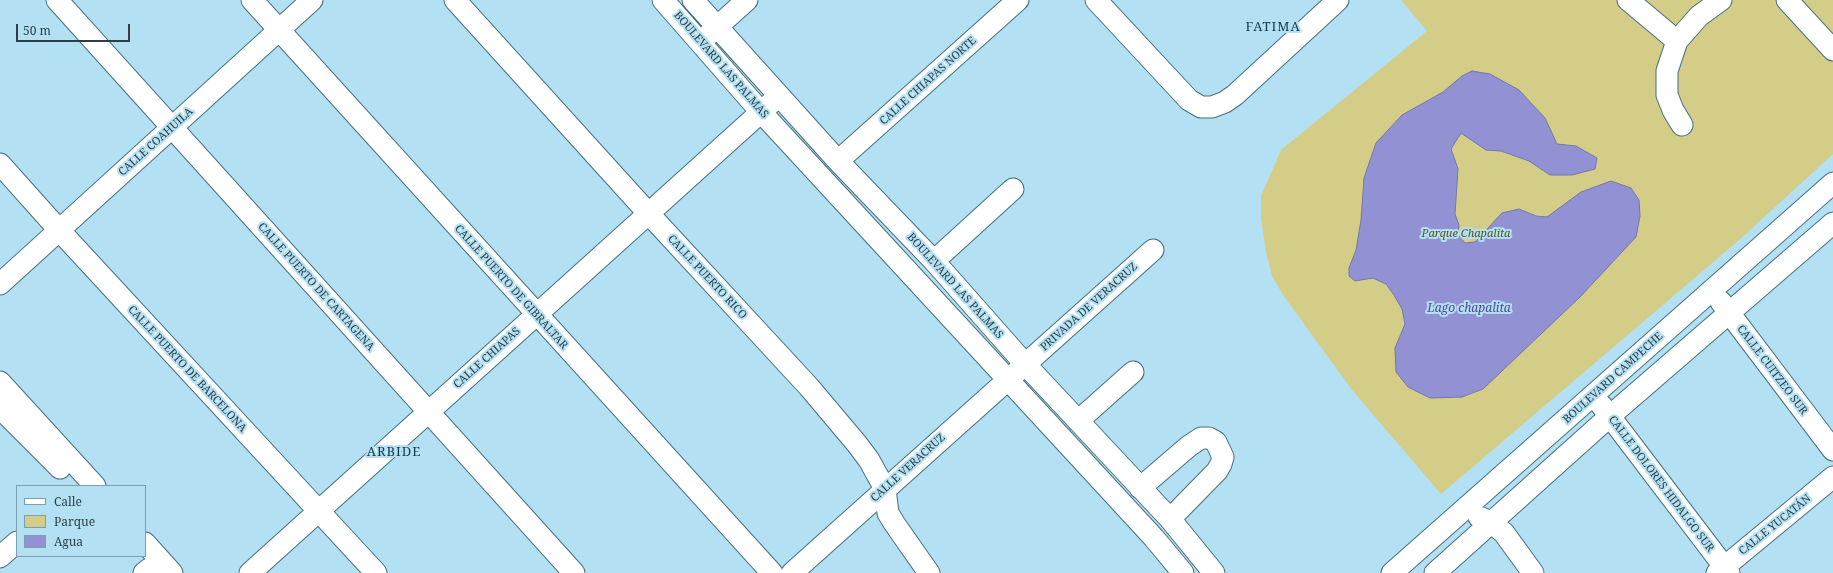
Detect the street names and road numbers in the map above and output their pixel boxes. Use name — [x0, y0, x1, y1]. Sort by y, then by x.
street label: BOULEVARD LAS PALMAS — [671, 9, 771, 121]
street label: CALLE CHIAPAS NORTE — [877, 34, 979, 128]
street label: CALLE COAHUILA — [116, 105, 196, 179]
street label: CALLE PUERTO DE CARTAGENA — [255, 220, 377, 354]
street label: CALLE PUERTO DE GIBRALTAR — [452, 222, 570, 352]
street label: BOULEVARD LAS PALMAS — [904, 231, 1006, 341]
street label: CALLE PUERTO RICO — [665, 232, 749, 322]
street label: PRIVADA DE VERACRUZ — [1038, 260, 1140, 354]
street label: CALLE PUERTO DE BARCELONA — [125, 303, 249, 435]
street label: CALLE CUITZEO SUR — [1734, 323, 1810, 417]
street label: CALLE CHIAPAS — [451, 325, 523, 391]
street label: BOULEVARD CAMPECHE — [1560, 330, 1666, 426]
street label: CALLE DOLORES HIDALGO SUR — [1605, 413, 1717, 555]
street label: CALLE VERACRUZ — [868, 431, 948, 505]
street label: CALLE YUCATÁN — [1736, 492, 1814, 558]

